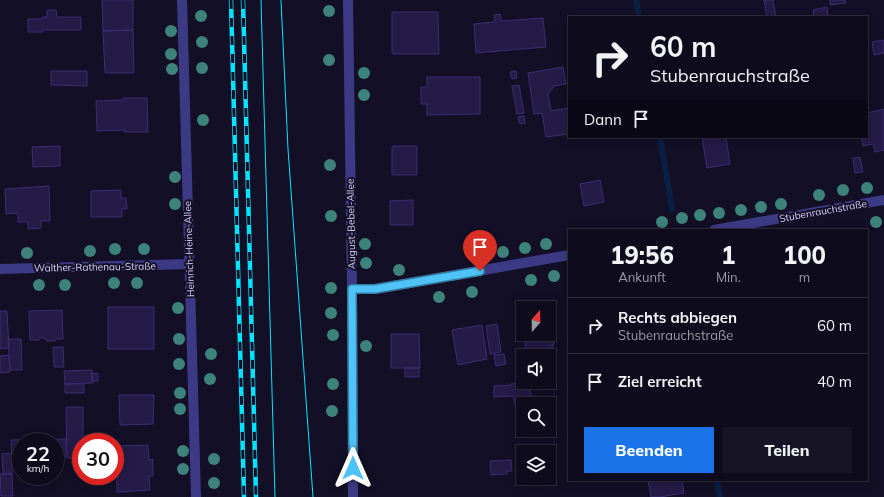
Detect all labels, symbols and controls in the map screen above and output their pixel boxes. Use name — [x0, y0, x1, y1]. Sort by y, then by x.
text: 60 m — [650, 29, 716, 64]
icon: right — [584, 32, 636, 84]
text: Stubenrauchstraße — [650, 64, 810, 87]
icon: arrive — [630, 108, 652, 130]
text: Dann — [584, 110, 622, 129]
street label: August-Bebel-Allee — [344, 179, 358, 269]
street label: Stubenrauchstraße — [778, 197, 868, 225]
street label: Heinrich-Heine-Allee — [181, 201, 197, 297]
pin — [463, 230, 497, 271]
icon: arrive — [469, 236, 491, 258]
text: 19:56 — [610, 240, 674, 270]
text: 1 — [721, 240, 736, 270]
text: 100 — [783, 240, 826, 270]
street label: Walther-Rathenau-Straße — [34, 259, 156, 275]
text: Ankunft — [618, 269, 666, 285]
text: Min. — [716, 269, 741, 285]
text: m — [799, 269, 810, 285]
north arrow — [516, 301, 556, 341]
map controls — [516, 301, 556, 485]
text: Rechts abbiegen — [618, 308, 737, 327]
icon: right — [584, 315, 606, 337]
text: 60 m — [817, 316, 852, 335]
text: Stubenrauchstraße — [618, 327, 733, 343]
button: sound — [516, 349, 556, 389]
icon: arrive — [584, 371, 606, 393]
text: Ziel erreicht — [618, 372, 702, 391]
text: 40 m — [817, 372, 852, 391]
button: search — [516, 397, 556, 437]
button: Beenden — [584, 427, 714, 473]
button: Teilen — [722, 427, 852, 473]
speed limit sign: 30 — [72, 433, 124, 485]
text: 22 — [26, 441, 50, 466]
button: layers — [516, 445, 556, 485]
position arrow — [332, 447, 374, 489]
text: km/h — [27, 462, 49, 475]

